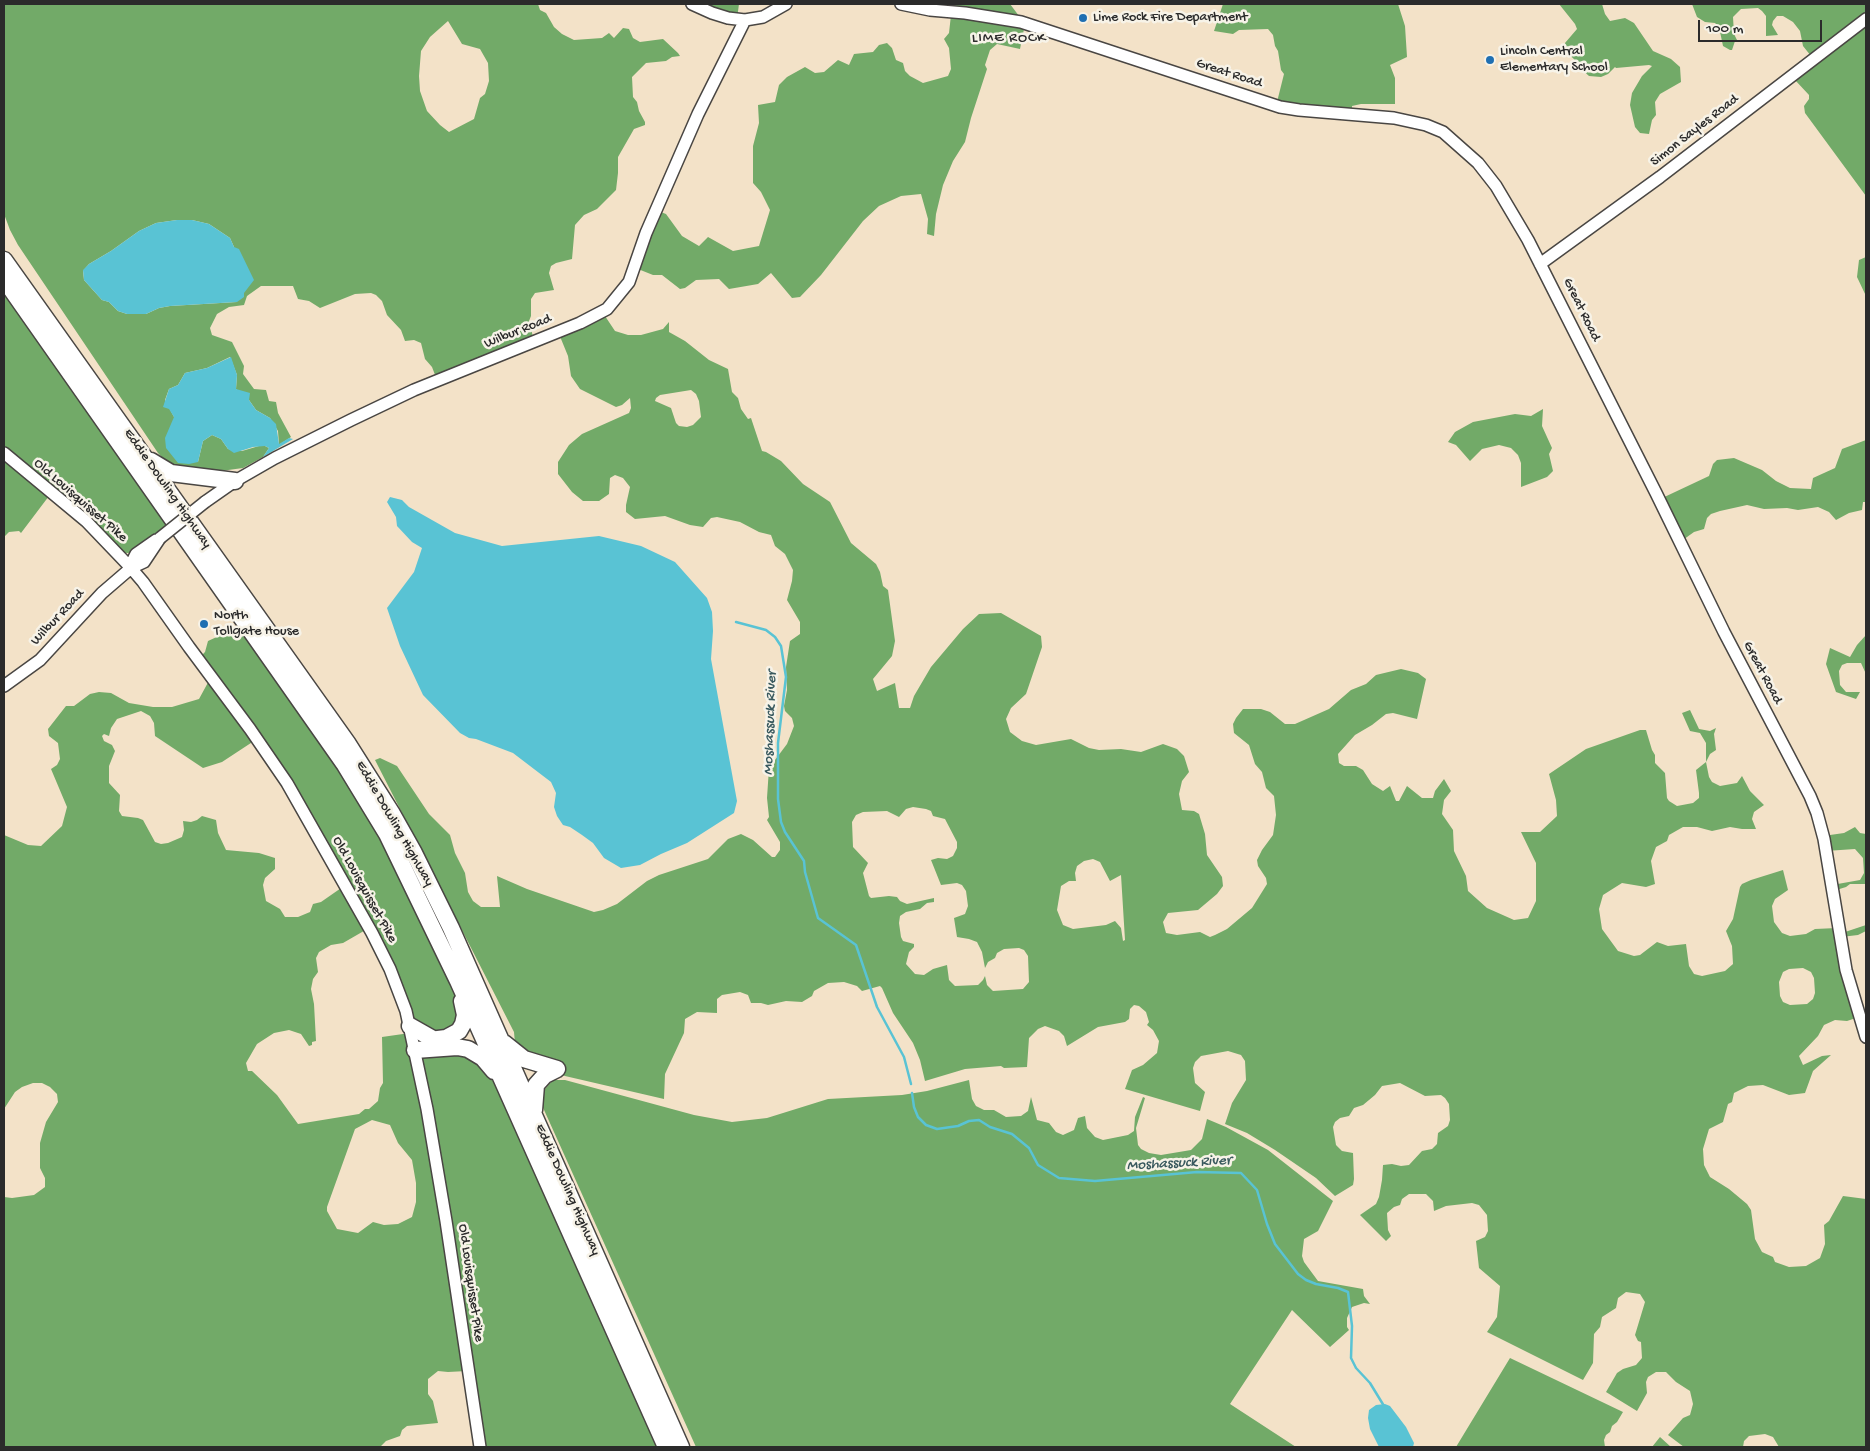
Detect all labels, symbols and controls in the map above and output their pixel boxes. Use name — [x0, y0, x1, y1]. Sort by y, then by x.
place label: Lime Rock Fire Department — [1093, 10, 1247, 26]
scale bar — [1700, 10, 1824, 42]
marker: Lime Rock Fire Department — [1077, 12, 1089, 24]
text: 100 m — [1706, 20, 1743, 38]
district label: LIME ROCK — [971, 30, 1047, 48]
place label: Lincoln Central Elementary School — [1500, 44, 1608, 76]
marker: Lincoln Central Elementary School — [1484, 54, 1496, 66]
street label: Great Road — [1194, 55, 1264, 93]
street label: Simon Sayles Road — [1648, 91, 1742, 171]
street label: Great Road — [1558, 276, 1604, 344]
street label: Wilbur Road — [482, 311, 554, 353]
street label: Eddie Dowling Highway — [119, 426, 215, 552]
street label: Old Louisquisset Pike — [30, 456, 130, 546]
street label: Wilbur Road — [28, 586, 88, 650]
place label: North Tollgate House — [214, 608, 299, 640]
marker: North Tollgate House — [198, 618, 210, 630]
street label: Great Road — [1739, 639, 1785, 707]
water label: Moshassuck River — [760, 671, 782, 775]
street label: Eddie Dowling Highway — [351, 758, 437, 890]
street label: Old Louisquisset Pike — [328, 834, 400, 946]
street label: Eddie Dowling Highway — [530, 1122, 604, 1258]
water label: Moshassuck River — [1126, 1152, 1232, 1176]
street label: Old Louisquisset Pike — [453, 1223, 487, 1343]

